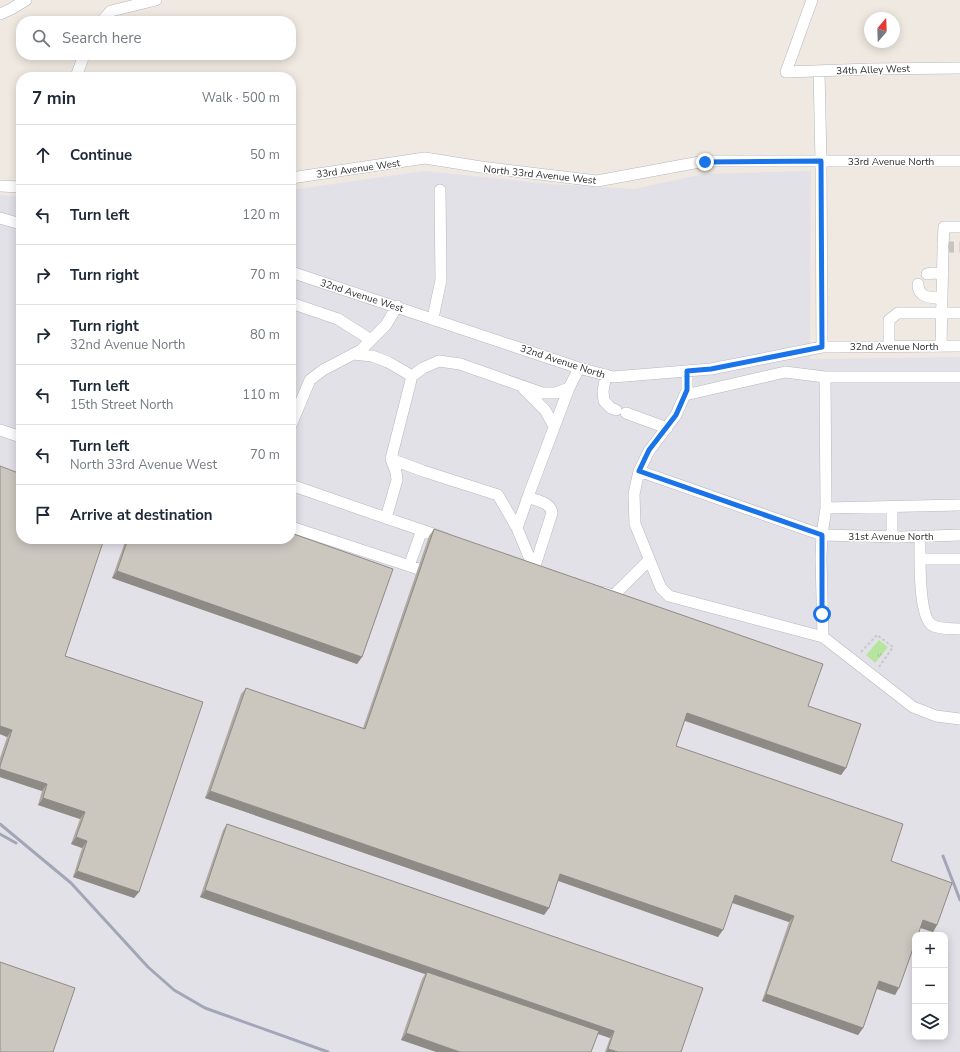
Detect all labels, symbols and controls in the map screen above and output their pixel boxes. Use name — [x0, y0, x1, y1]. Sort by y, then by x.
north arrow — [864, 12, 900, 48]
search box — [16, 16, 296, 60]
icon: search — [30, 27, 52, 49]
text: Search here — [62, 28, 142, 48]
street label: 34th Alley West — [836, 62, 911, 78]
text: 7 min — [32, 87, 76, 110]
text: Walk · 500 m — [202, 89, 280, 107]
icon: ahead — [32, 144, 54, 166]
text: Continue — [70, 145, 132, 165]
text: 50 m — [250, 146, 280, 164]
route end — [696, 153, 714, 171]
street label: 33rd Avenue North — [848, 155, 934, 169]
street label: 33rd Avenue West — [315, 156, 401, 182]
street label: North 33rd Avenue West — [483, 162, 597, 188]
icon: left — [32, 204, 54, 226]
text: Turn left — [70, 205, 129, 225]
text: 120 m — [242, 206, 280, 224]
icon: right — [32, 264, 54, 286]
text: Turn right — [70, 265, 139, 285]
text: 70 m — [250, 266, 280, 284]
street label: 32nd Avenue West — [318, 276, 406, 316]
text: Turn right — [70, 316, 139, 336]
icon: right — [32, 324, 54, 346]
text: 80 m — [250, 326, 280, 344]
text: 32nd Avenue North — [70, 336, 185, 354]
street label: 32nd Avenue North — [850, 340, 938, 354]
street label: 32nd Avenue North — [518, 342, 607, 382]
text: Turn left — [70, 376, 129, 396]
icon: left — [32, 384, 54, 406]
text: 110 m — [242, 386, 280, 404]
text: 15th Street North — [70, 396, 173, 414]
text: Turn left — [70, 436, 129, 456]
icon: left — [32, 444, 54, 466]
text: 70 m — [250, 446, 280, 464]
text: North 33rd Avenue West — [70, 456, 217, 474]
icon: arrive — [32, 504, 54, 526]
text: Arrive at destination — [70, 505, 213, 525]
street label: 31st Avenue North — [848, 530, 934, 544]
route start — [813, 605, 831, 623]
map controls — [912, 932, 948, 1040]
button: + — [912, 932, 948, 968]
button: − — [912, 968, 948, 1004]
button: layers — [912, 1004, 948, 1040]

